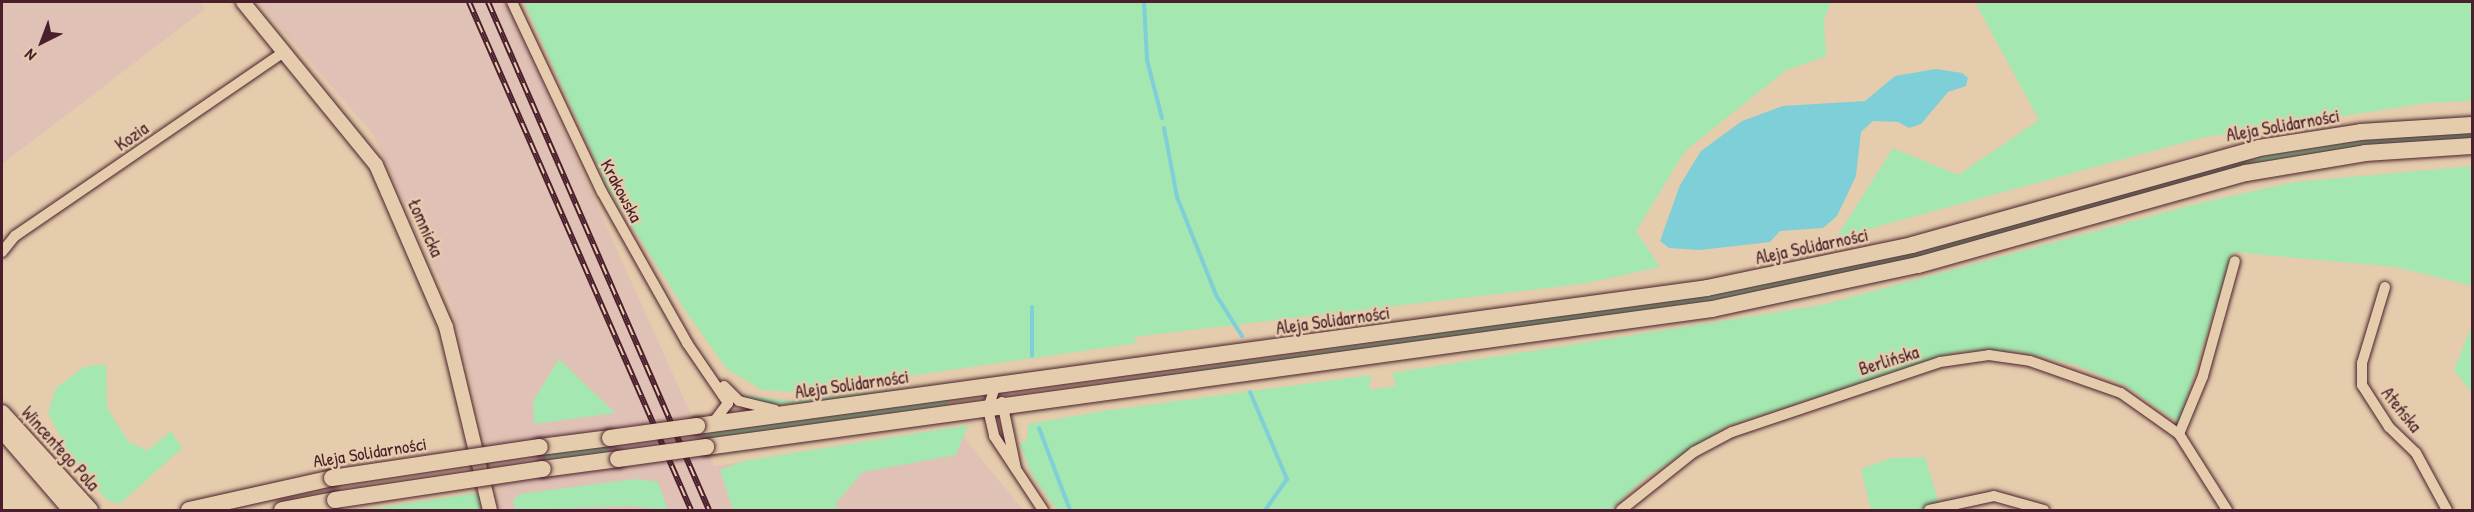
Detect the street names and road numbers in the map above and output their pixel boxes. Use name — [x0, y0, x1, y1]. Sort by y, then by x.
street label: Aleja Solidarności — [2225, 105, 2341, 147]
street label: Kozia — [111, 118, 153, 156]
street label: Krakowska — [596, 156, 646, 226]
street label: Łomnicka — [403, 196, 447, 260]
street label: Aleja Solidarności — [1754, 224, 1870, 270]
street label: Aleja Solidarności — [1275, 302, 1391, 340]
street label: Berlińska — [1856, 342, 1922, 380]
street label: Aleja Solidarności — [794, 366, 910, 404]
street label: Ateńska — [2376, 383, 2426, 437]
street label: Wincentego Pola — [16, 402, 104, 496]
street label: Aleja Solidarności — [312, 433, 428, 473]

